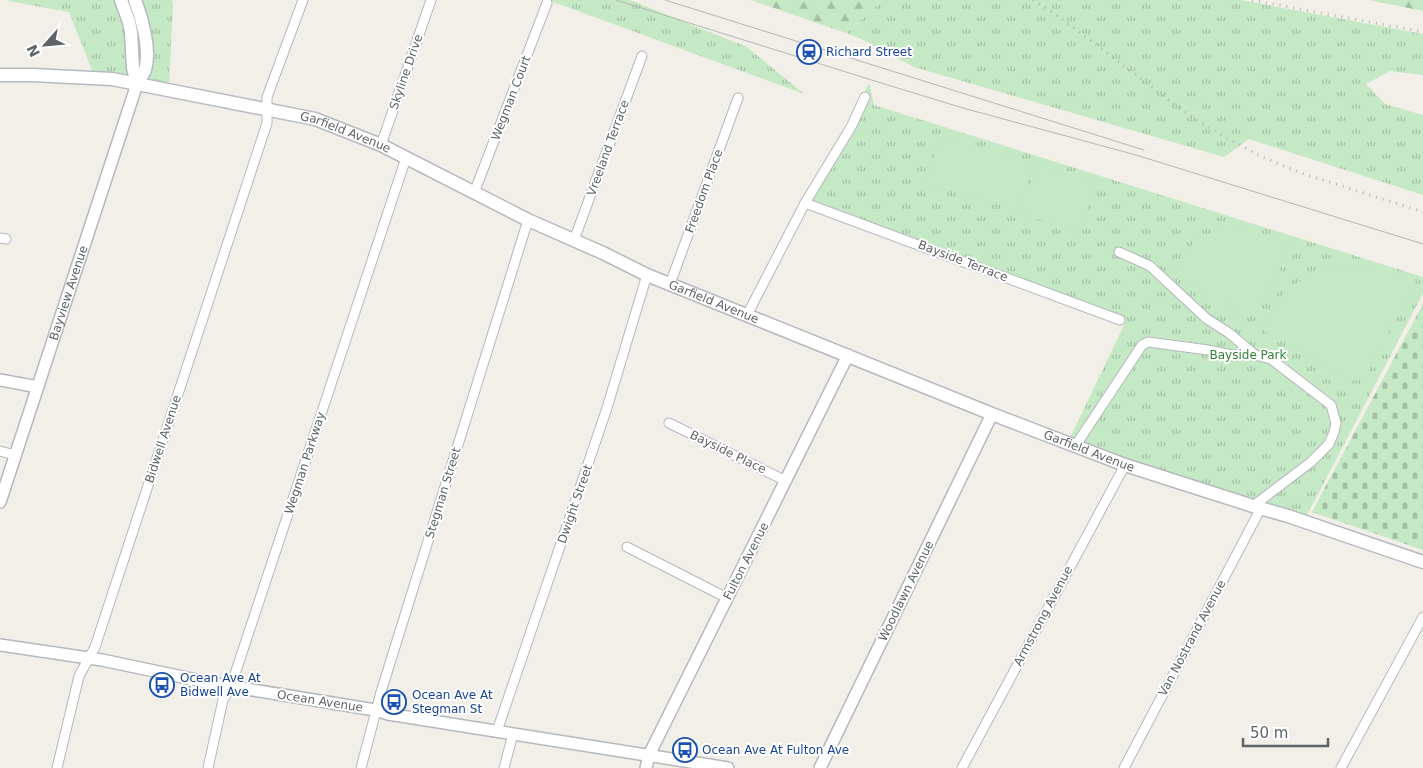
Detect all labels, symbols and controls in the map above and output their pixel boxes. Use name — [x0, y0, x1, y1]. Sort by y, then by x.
north arrow — [20, 20, 70, 70]
street label: Skyline Drive — [387, 33, 425, 111]
station icon: Richard Street — [796, 39, 822, 65]
text: N — [24, 42, 43, 60]
place label: Richard Street — [826, 45, 912, 59]
street label: Wegman Court — [488, 53, 534, 142]
street label: Vreeland Terrace — [584, 98, 632, 198]
street label: Garfield Avenue — [299, 109, 393, 156]
street label: Freedom Place — [682, 147, 726, 235]
street label: Bayside Terrace — [916, 237, 1010, 285]
street label: Bayview Avenue — [46, 244, 91, 342]
street label: Garfield Avenue — [667, 277, 761, 326]
park label: Bayside Park — [1209, 348, 1287, 362]
street label: Bidwell Avenue — [142, 393, 184, 485]
street label: Wegman Parkway — [282, 410, 328, 516]
street label: Garfield Avenue — [1042, 427, 1136, 475]
street label: Bayside Place — [688, 428, 768, 476]
street label: Stegman Street — [423, 446, 464, 540]
street label: Dwight Street — [555, 462, 595, 545]
street label: Fulton Avenue — [720, 520, 772, 602]
street label: Woodlawn Avenue — [876, 539, 936, 643]
street label: Armstrong Avenue — [1011, 564, 1075, 668]
street label: Van Nostrand Avenue — [1155, 578, 1229, 698]
place label: Ocean Ave At Bidwell Ave — [180, 671, 261, 699]
bus stop icon: Ocean Ave At Bidwell Ave — [149, 672, 175, 698]
street label: Ocean Avenue — [276, 687, 364, 715]
place label: Ocean Ave At Stegman St — [412, 688, 493, 716]
bus stop icon: Ocean Ave At Stegman St — [381, 689, 407, 715]
scale bar — [1243, 716, 1328, 748]
text: 50 m — [1250, 724, 1288, 742]
bus stop icon: Ocean Ave At Fulton Ave — [672, 737, 698, 763]
place label: Ocean Ave At Fulton Ave — [702, 743, 849, 757]

